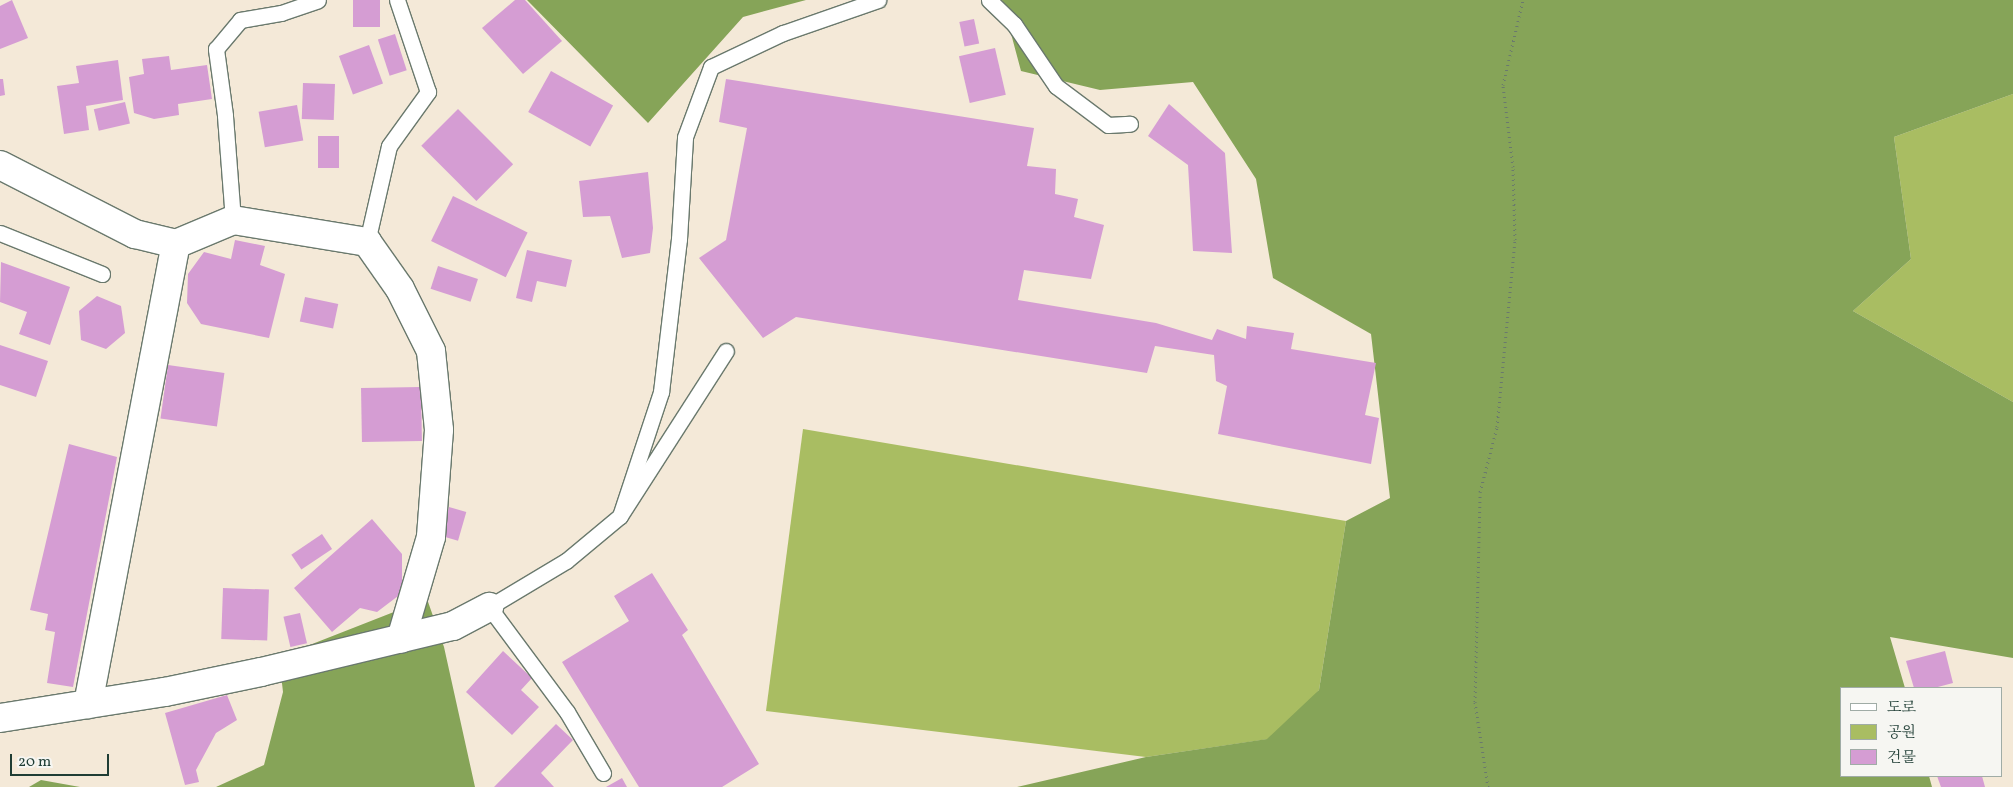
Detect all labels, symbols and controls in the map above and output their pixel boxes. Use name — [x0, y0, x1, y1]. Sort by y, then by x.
legend — [1840, 687, 2003, 777]
text: 도로 — [1887, 698, 1916, 719]
text: 공원 — [1887, 723, 1916, 744]
scale bar — [12, 744, 111, 776]
text: 건물 — [1887, 748, 1916, 769]
text: 20 m — [18, 752, 51, 773]

